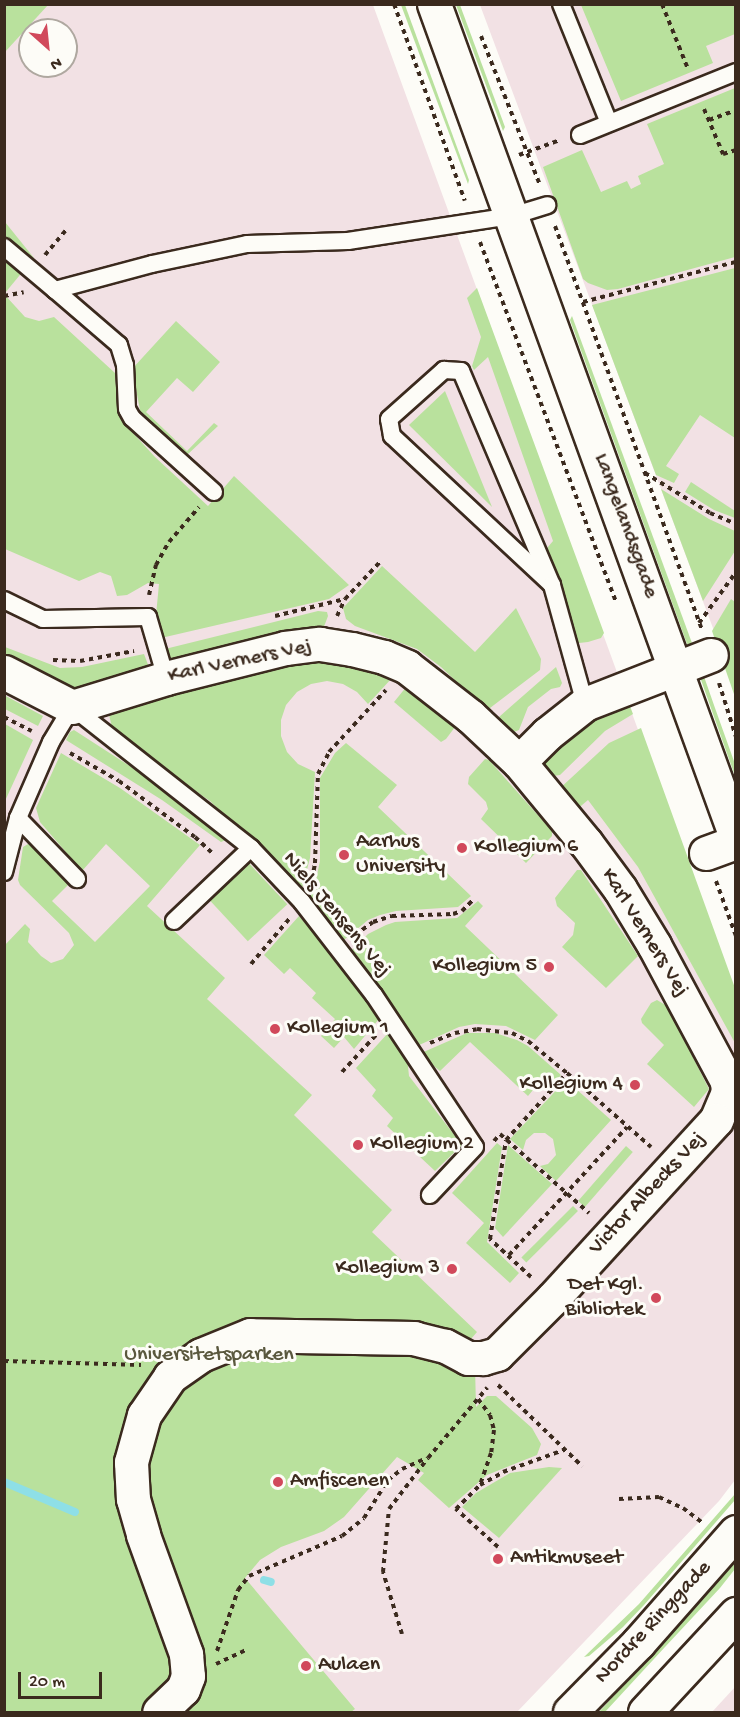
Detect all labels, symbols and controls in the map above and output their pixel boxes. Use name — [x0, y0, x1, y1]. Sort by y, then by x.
north arrow — [18, 18, 78, 78]
text: N — [47, 52, 64, 74]
street label: Langelandsgade — [587, 450, 663, 602]
street label: Karl Verners Vej — [166, 634, 314, 690]
place label: Aarhus University — [356, 829, 445, 880]
place label: Kollegium 6 — [474, 835, 578, 861]
marker: Kollegium 6 — [455, 841, 469, 855]
street label: Niels Jensens Vej — [276, 847, 396, 983]
marker: Aarhus University — [337, 848, 351, 862]
street label: Karl Verners Vej — [594, 864, 694, 1002]
place label: Kollegium 5 — [432, 954, 537, 980]
marker: Kollegium 5 — [542, 960, 556, 974]
place label: Kollegium 1 — [287, 1016, 389, 1042]
marker: Kollegium 1 — [268, 1022, 282, 1036]
place label: Kollegium 4 — [520, 1072, 623, 1098]
marker: Kollegium 4 — [628, 1078, 642, 1092]
street label: Victor Albecks Vej — [584, 1127, 712, 1261]
place label: Kollegium 2 — [370, 1132, 474, 1158]
marker: Kollegium 2 — [351, 1138, 365, 1152]
place label: Kollegium 3 — [336, 1256, 440, 1282]
marker: Kollegium 3 — [445, 1262, 459, 1276]
place label: Det Kgl. Bibliotek — [565, 1272, 644, 1324]
marker: Det Kgl. Bibliotek — [649, 1291, 663, 1305]
park label: Universitetsparken — [124, 1343, 294, 1369]
place label: Amfiscenen — [290, 1469, 389, 1495]
marker: Amfiscenen — [271, 1475, 285, 1489]
place label: Antikmuseet — [510, 1546, 623, 1572]
marker: Antikmuseet — [491, 1552, 505, 1566]
street label: Nordre Ringgade — [590, 1556, 718, 1690]
place label: Aulaen — [318, 1653, 380, 1679]
marker: Aulaen — [299, 1659, 313, 1673]
scale bar — [21, 1660, 105, 1698]
text: 20 m — [29, 1672, 65, 1693]

